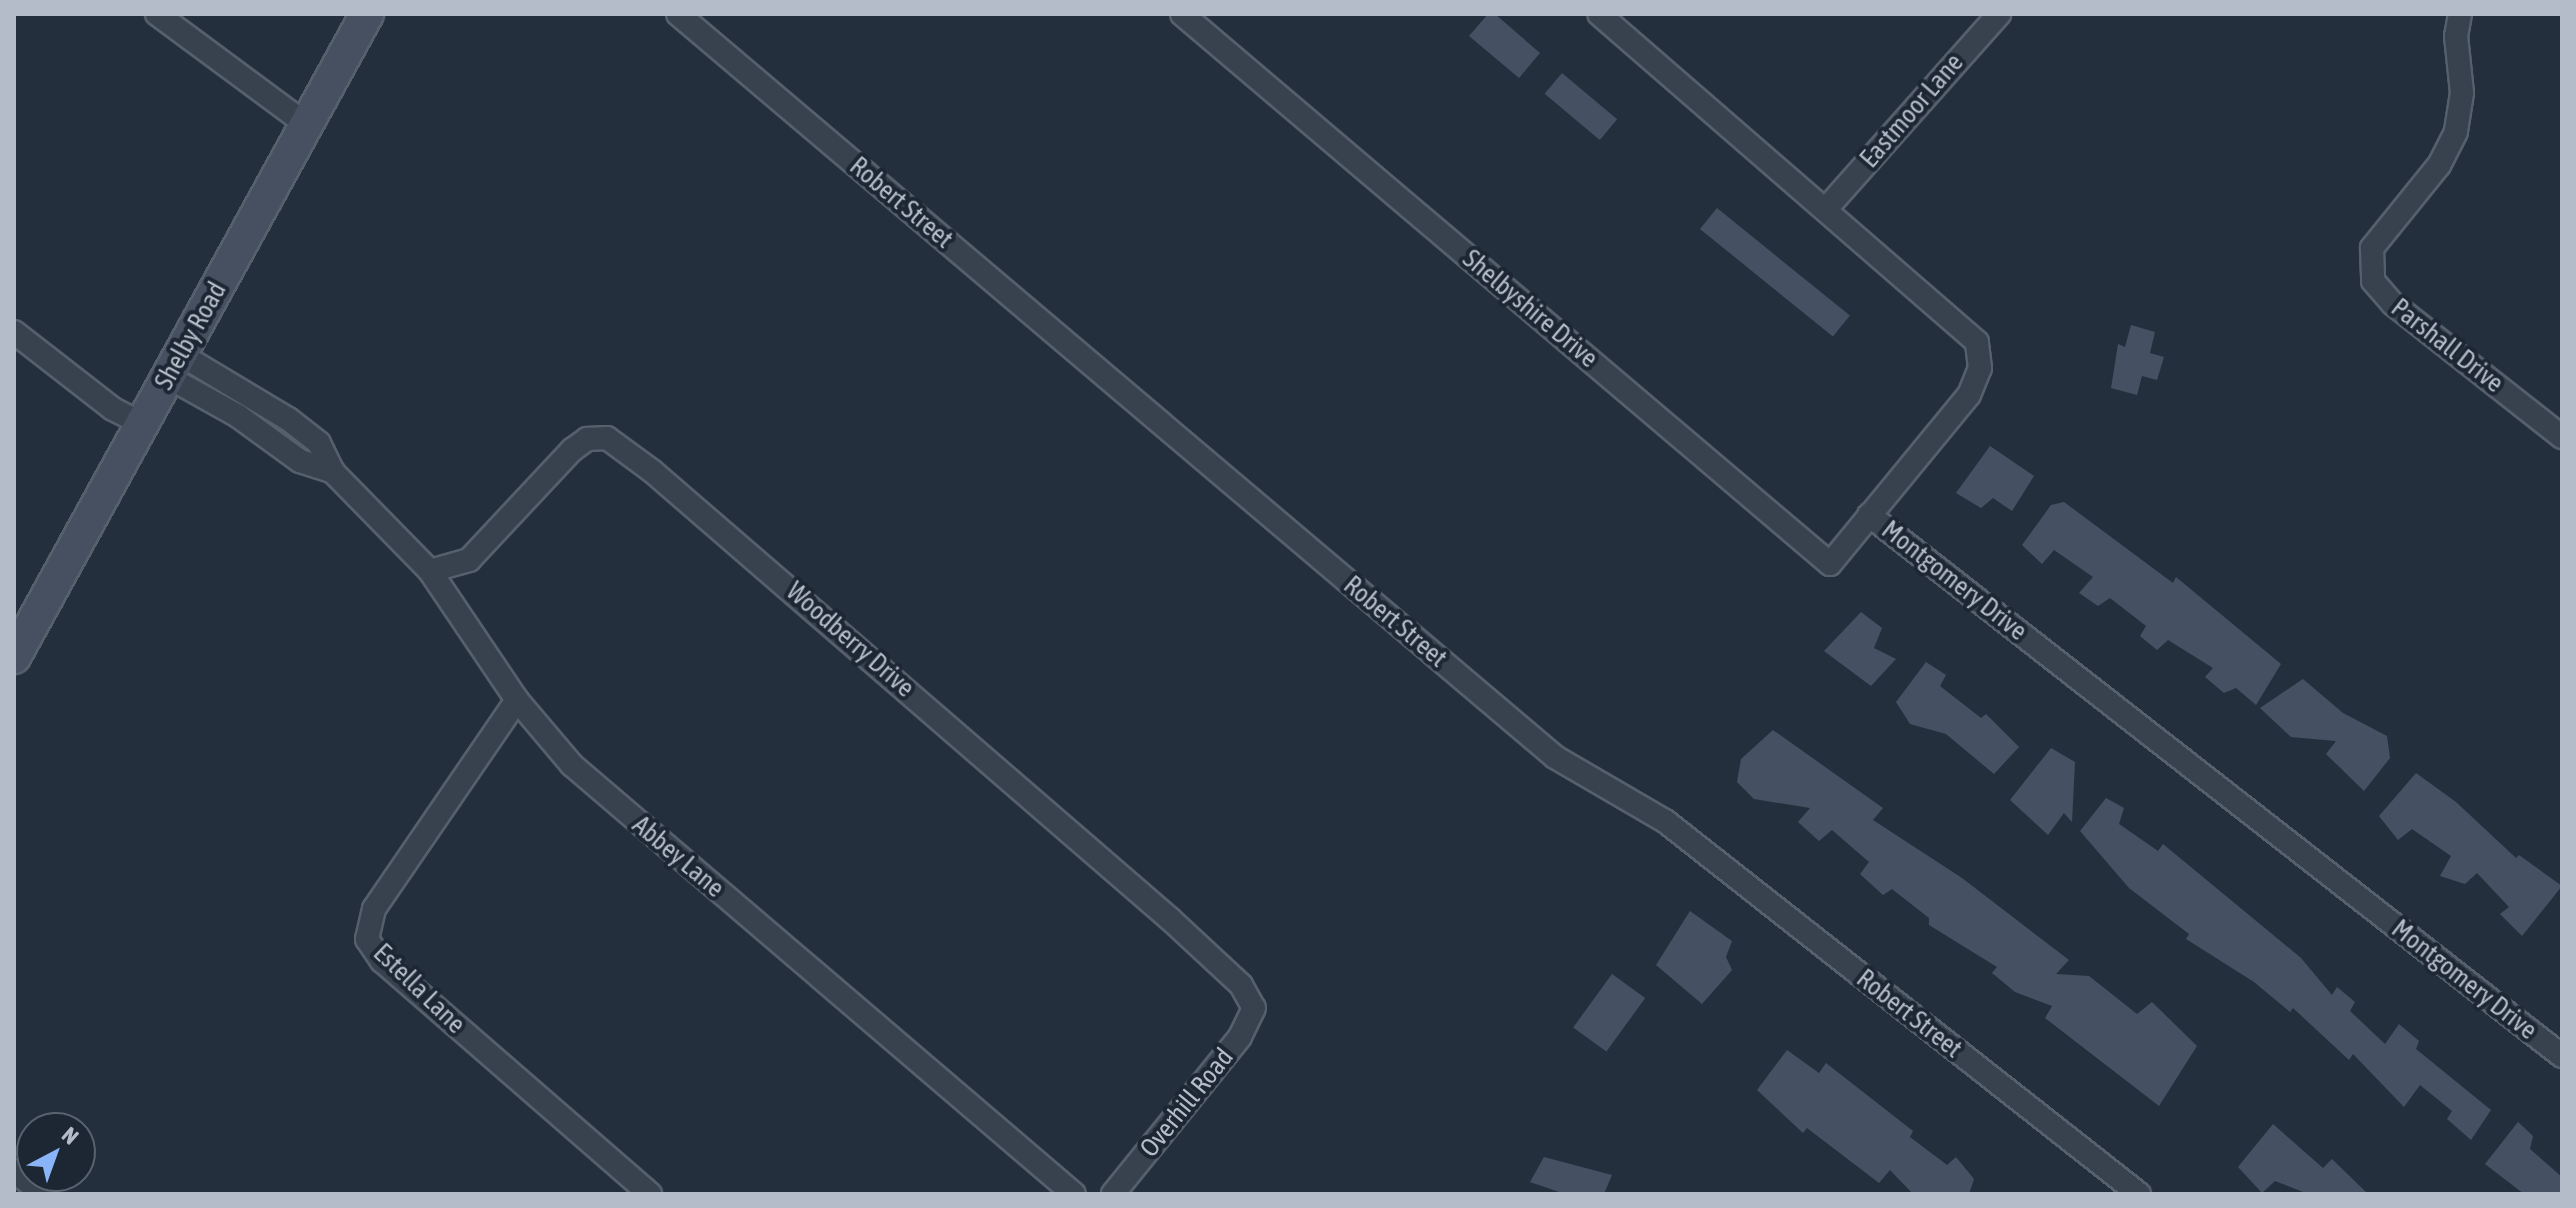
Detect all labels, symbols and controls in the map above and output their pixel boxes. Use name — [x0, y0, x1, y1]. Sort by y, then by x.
street label: Eastmoor Lane — [1854, 48, 1970, 174]
street label: Robert Street — [843, 151, 959, 255]
street label: Shelbyshire Drive — [1456, 244, 1604, 374]
street label: Shelby Road — [149, 277, 233, 395]
street label: Parshall Drive — [2385, 293, 2509, 399]
street label: Montgomery Drive — [1875, 515, 2033, 647]
street label: Robert Street — [1337, 570, 1453, 674]
street label: Woodberry Drive — [780, 576, 920, 704]
street label: Abbey Lane — [626, 810, 730, 904]
street label: Montgomery Drive — [2385, 914, 2543, 1046]
street label: Estella Lane — [367, 938, 471, 1040]
street label: Robert Street — [1850, 963, 1968, 1065]
street label: Overhill Road — [1134, 1042, 1240, 1164]
north arrow — [16, 1112, 96, 1192]
text: N — [57, 1121, 84, 1149]

